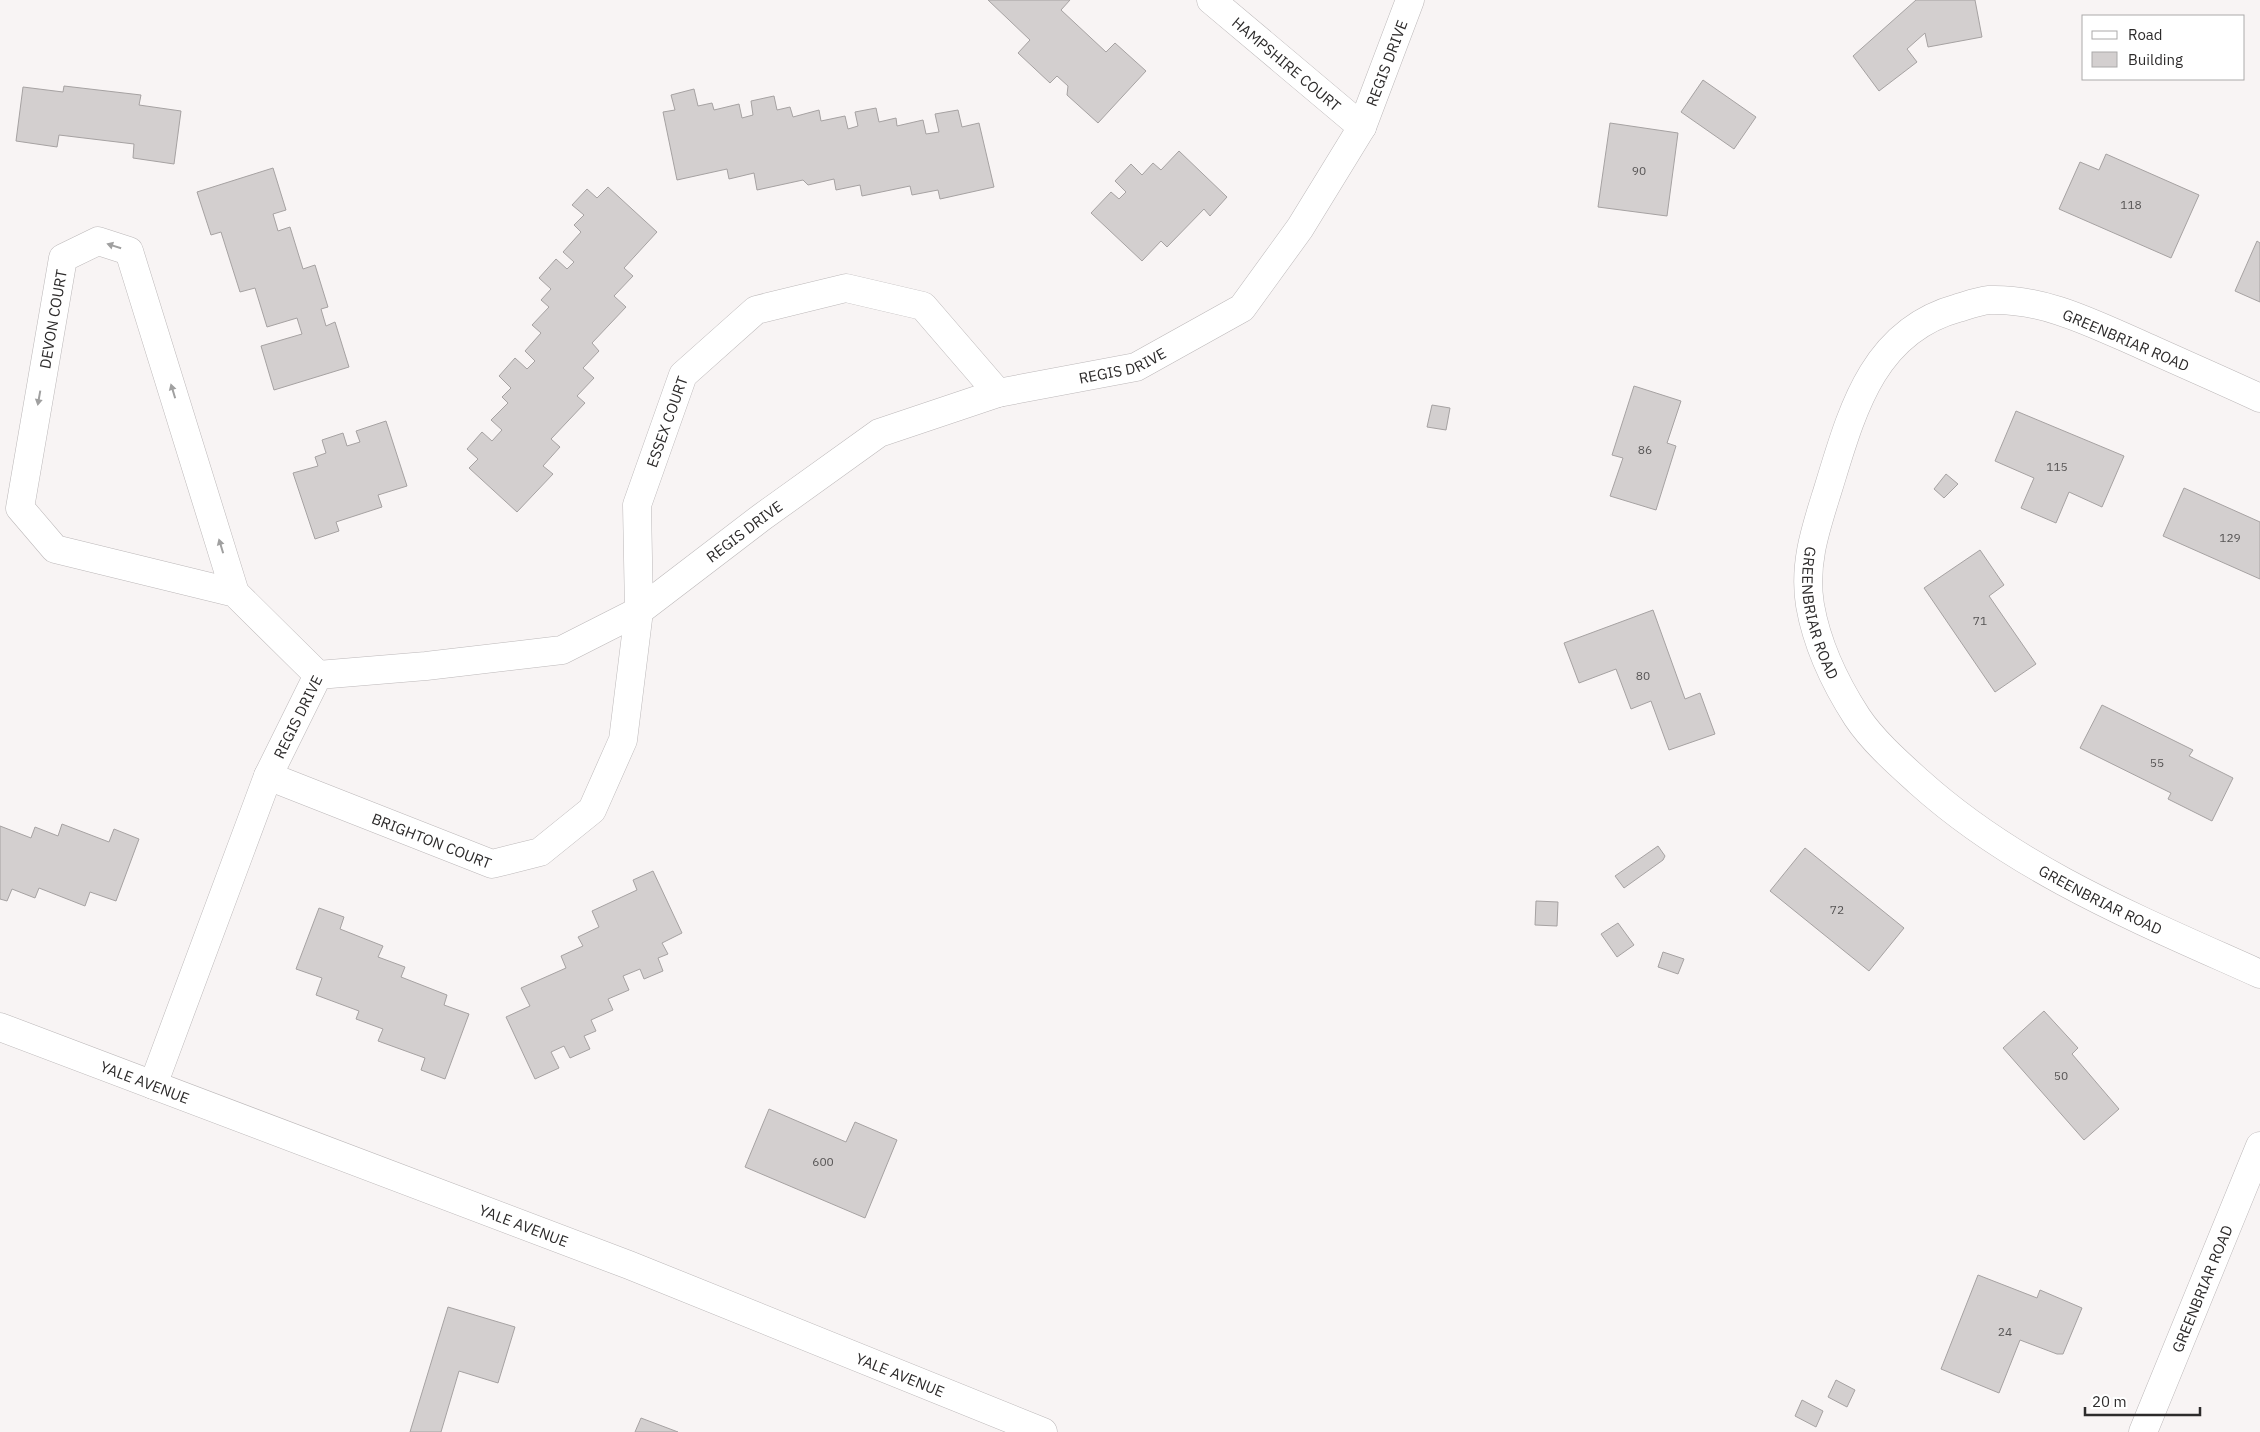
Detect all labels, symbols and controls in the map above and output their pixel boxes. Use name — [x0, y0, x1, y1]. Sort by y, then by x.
street label: HAMPSHIRE COURT — [1228, 13, 1345, 115]
legend — [2082, 15, 2245, 80]
street label: REGIS DRIVE — [1361, 17, 1411, 109]
text: Road — [2128, 25, 2163, 44]
text: Building — [2128, 50, 2183, 69]
house number: 90 — [1632, 163, 1646, 178]
house number: 118 — [2120, 197, 2142, 212]
one-way arrow — [106, 242, 121, 249]
street label: DEVON COURT — [35, 268, 70, 370]
street label: GREENBRIAR ROAD — [2060, 305, 2192, 375]
street label: REGIS DRIVE — [1077, 343, 1169, 387]
street label: ESSEX COURT — [642, 373, 691, 470]
one-way arrow — [168, 383, 176, 398]
one-way arrow — [34, 390, 42, 406]
house number: 86 — [1638, 442, 1652, 457]
house number: 115 — [2046, 459, 2068, 474]
street label: REGIS DRIVE — [702, 496, 786, 566]
house number: 129 — [2219, 530, 2241, 545]
one-way arrow — [216, 538, 224, 553]
street label: GREENBRIAR ROAD — [1799, 545, 1843, 682]
house number: 71 — [1973, 613, 1987, 628]
house number: 80 — [1636, 668, 1650, 683]
street label: REGIS DRIVE — [269, 672, 326, 761]
house number: 55 — [2150, 755, 2164, 770]
street label: BRIGHTON COURT — [369, 808, 495, 873]
street label: GREENBRIAR ROAD — [2036, 860, 2166, 938]
house number: 72 — [1830, 902, 1844, 917]
street label: YALE AVENUE — [98, 1056, 192, 1107]
house number: 50 — [2054, 1068, 2068, 1083]
house number: 600 — [812, 1154, 834, 1169]
street label: YALE AVENUE — [476, 1200, 571, 1251]
street label: GREENBRIAR ROAD — [2167, 1222, 2236, 1355]
house number: 24 — [1998, 1324, 2012, 1339]
street label: YALE AVENUE — [853, 1348, 947, 1401]
scale bar — [2085, 1384, 2200, 1416]
text: 20 m — [2092, 1392, 2127, 1411]

